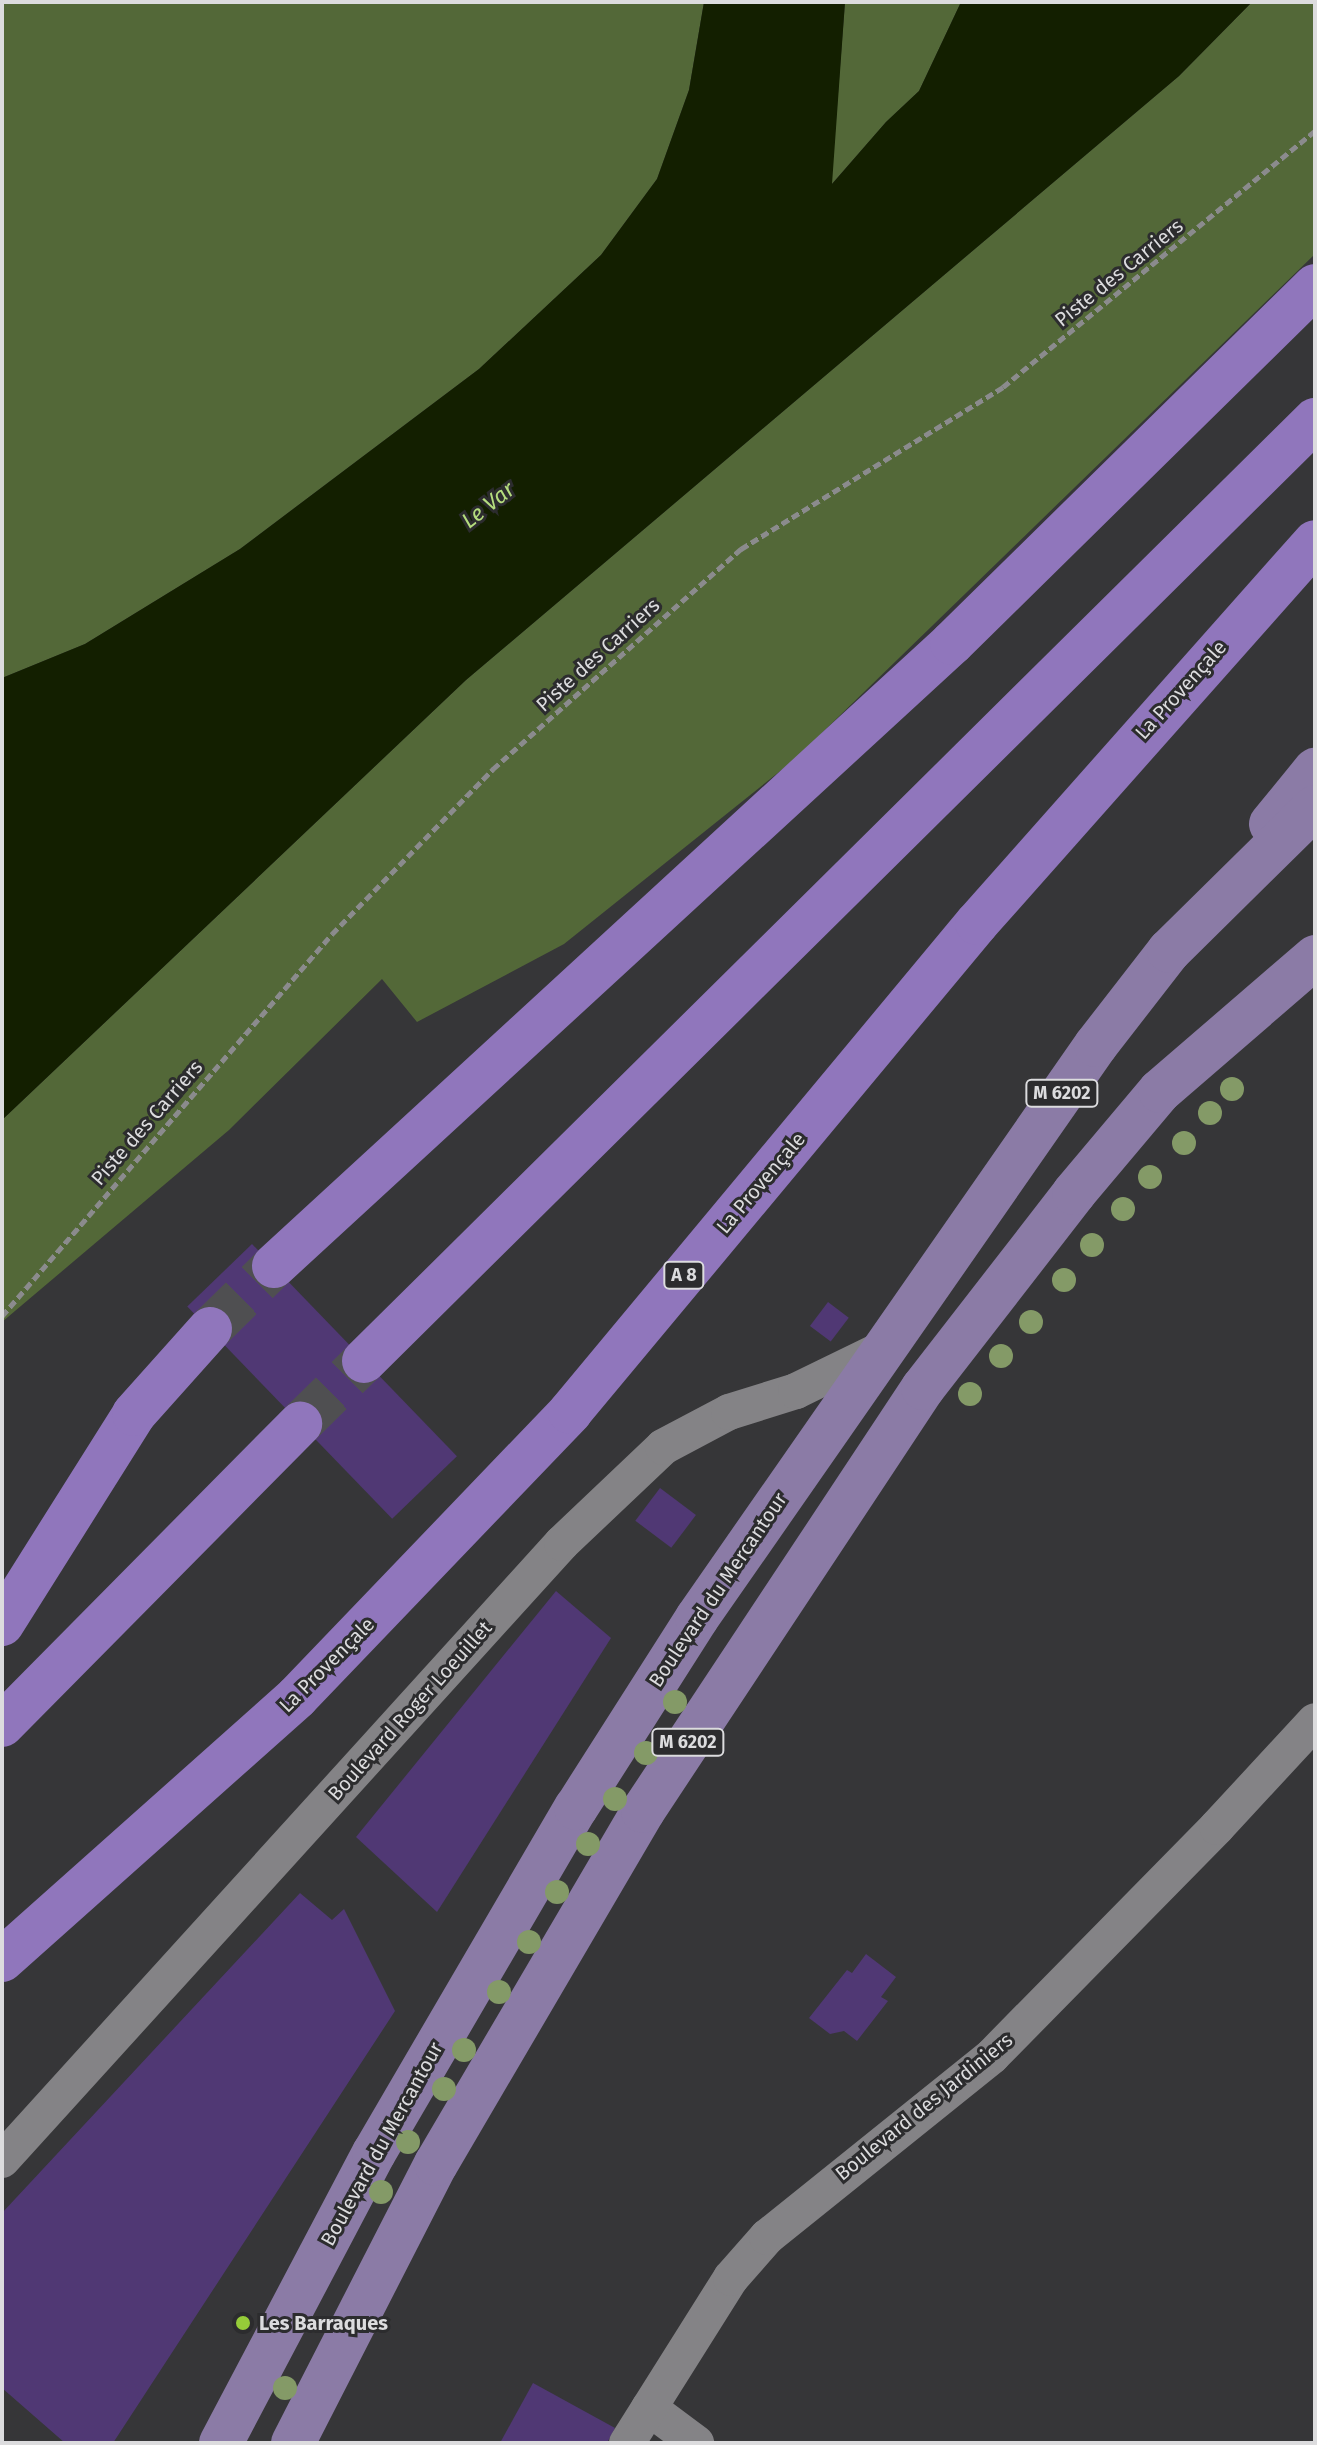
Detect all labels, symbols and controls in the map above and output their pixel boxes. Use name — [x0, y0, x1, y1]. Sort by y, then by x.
street label: Piste des Carriers — [1050, 214, 1188, 332]
water label: Le Var — [456, 476, 520, 534]
street label: Piste des Carriers — [531, 593, 665, 717]
street label: La Provençale — [1130, 636, 1232, 744]
street label: Piste des Carriers — [86, 1056, 208, 1190]
road number: M 6202 — [1024, 1079, 1100, 1107]
street label: La Provençale — [712, 1127, 810, 1239]
road number: A 8 — [662, 1261, 706, 1289]
street label: Boulevard du Mercantour — [644, 1488, 792, 1692]
street label: La Provençale — [274, 1612, 380, 1718]
street label: Boulevard Roger Loeuillet — [323, 1616, 497, 1806]
road number: M 6202 — [650, 1728, 726, 1756]
street label: Boulevard des Jardiniers — [831, 2028, 1017, 2186]
street label: Boulevard du Mercantour — [316, 2038, 448, 2250]
place label: Les Barraques — [259, 2311, 388, 2335]
marker: Les Barraques — [234, 2314, 252, 2332]

